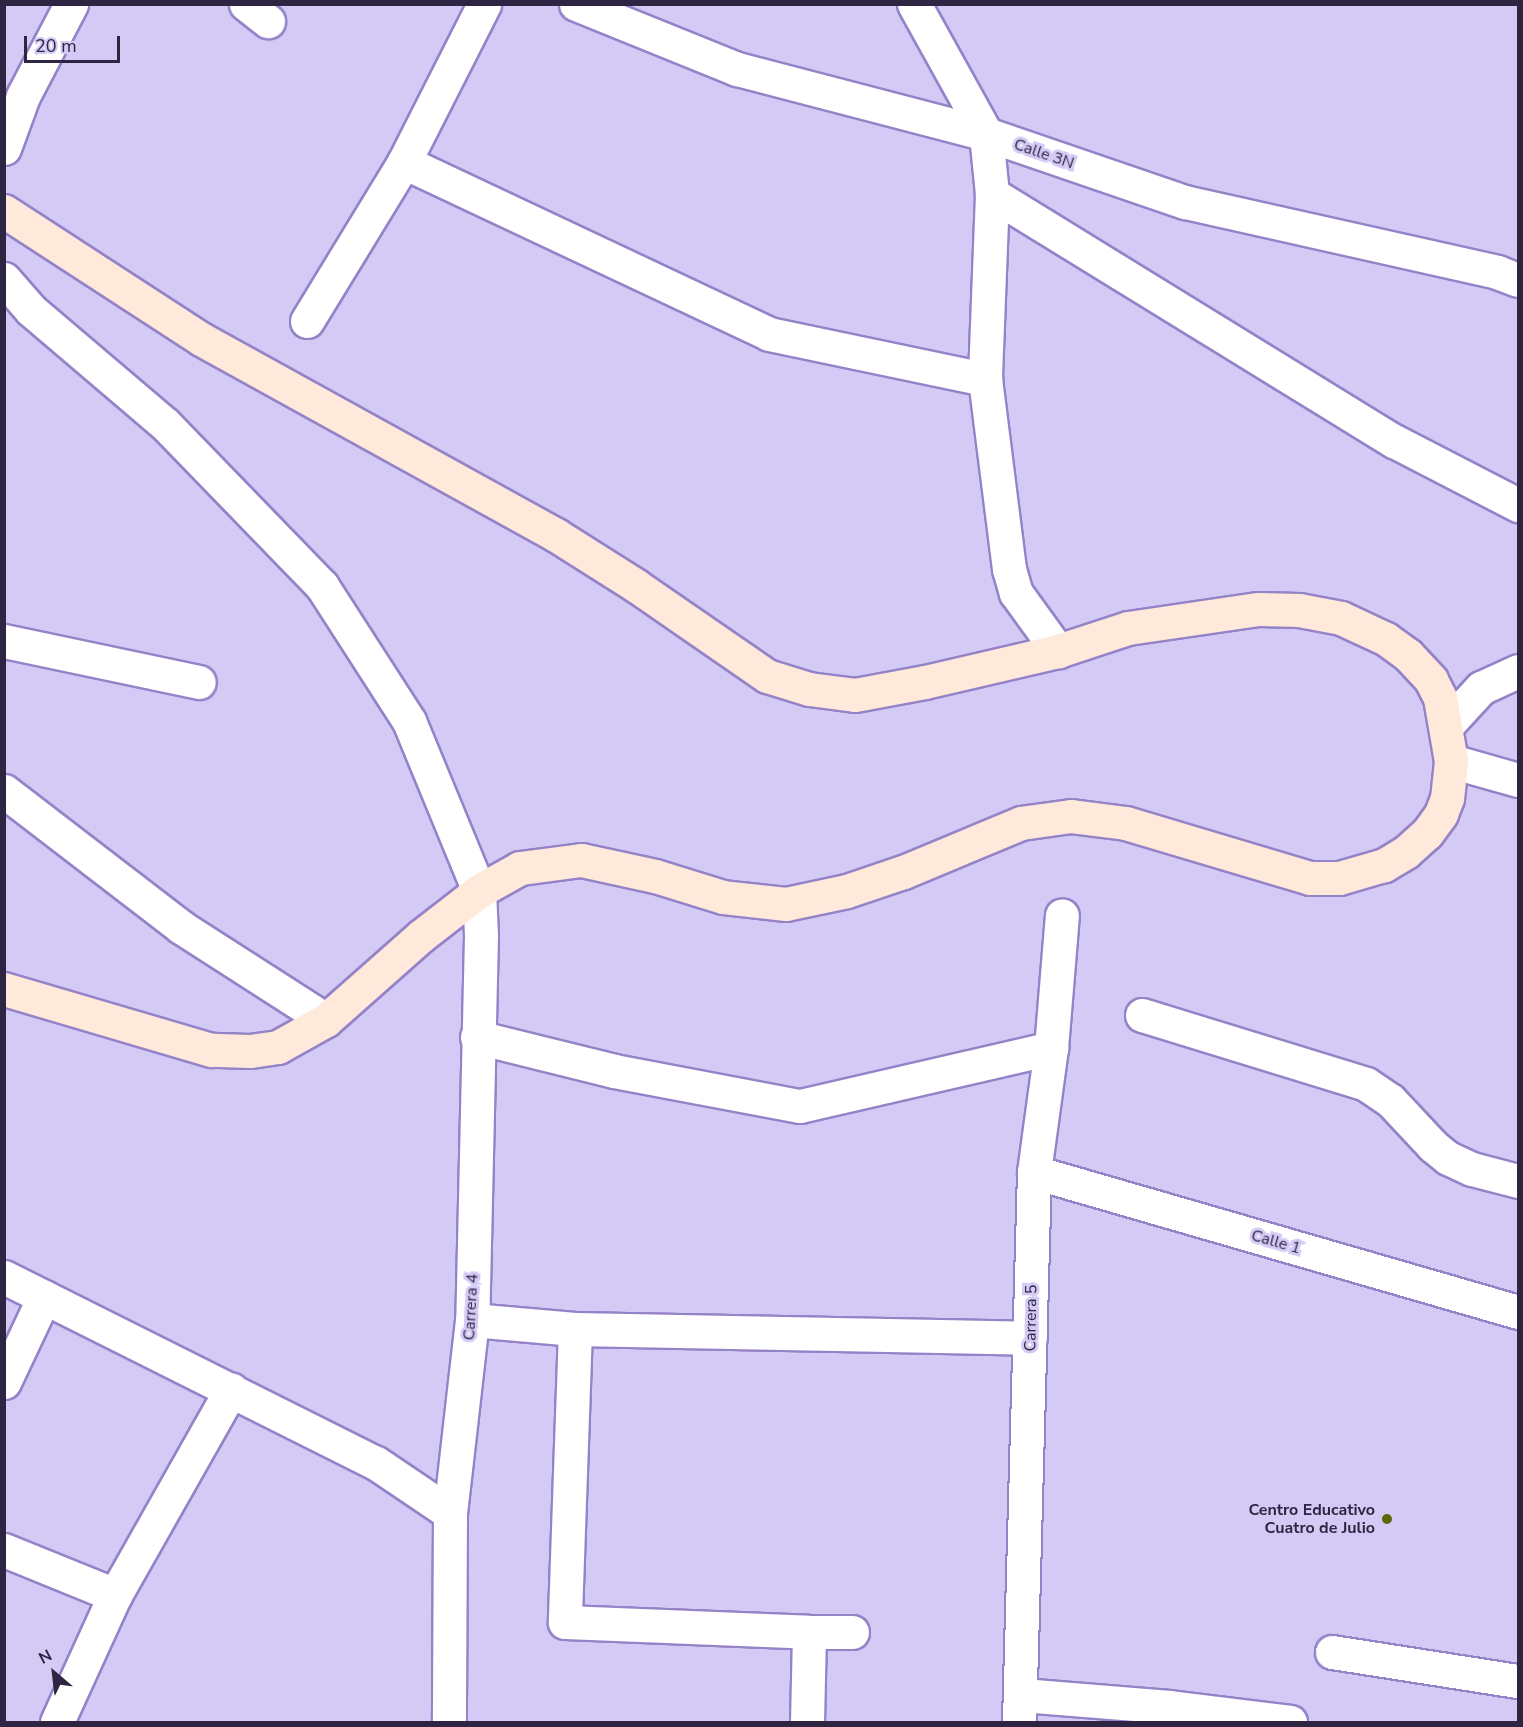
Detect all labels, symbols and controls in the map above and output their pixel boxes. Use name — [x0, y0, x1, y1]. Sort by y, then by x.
scale bar — [27, 24, 123, 62]
text: 20 m — [35, 34, 77, 58]
street label: Calle 3N — [1011, 135, 1077, 173]
street label: Calle 1 — [1249, 1226, 1303, 1258]
street label: Carrera 4 — [460, 1273, 482, 1341]
street label: Carrera 5 — [1021, 1284, 1041, 1352]
place label: Centro Educativo Cuatro de Julio — [1249, 1500, 1375, 1538]
marker: Centro Educativo Cuatro de Julio — [1380, 1512, 1394, 1526]
north arrow — [24, 1643, 84, 1703]
text: N — [35, 1645, 56, 1670]

